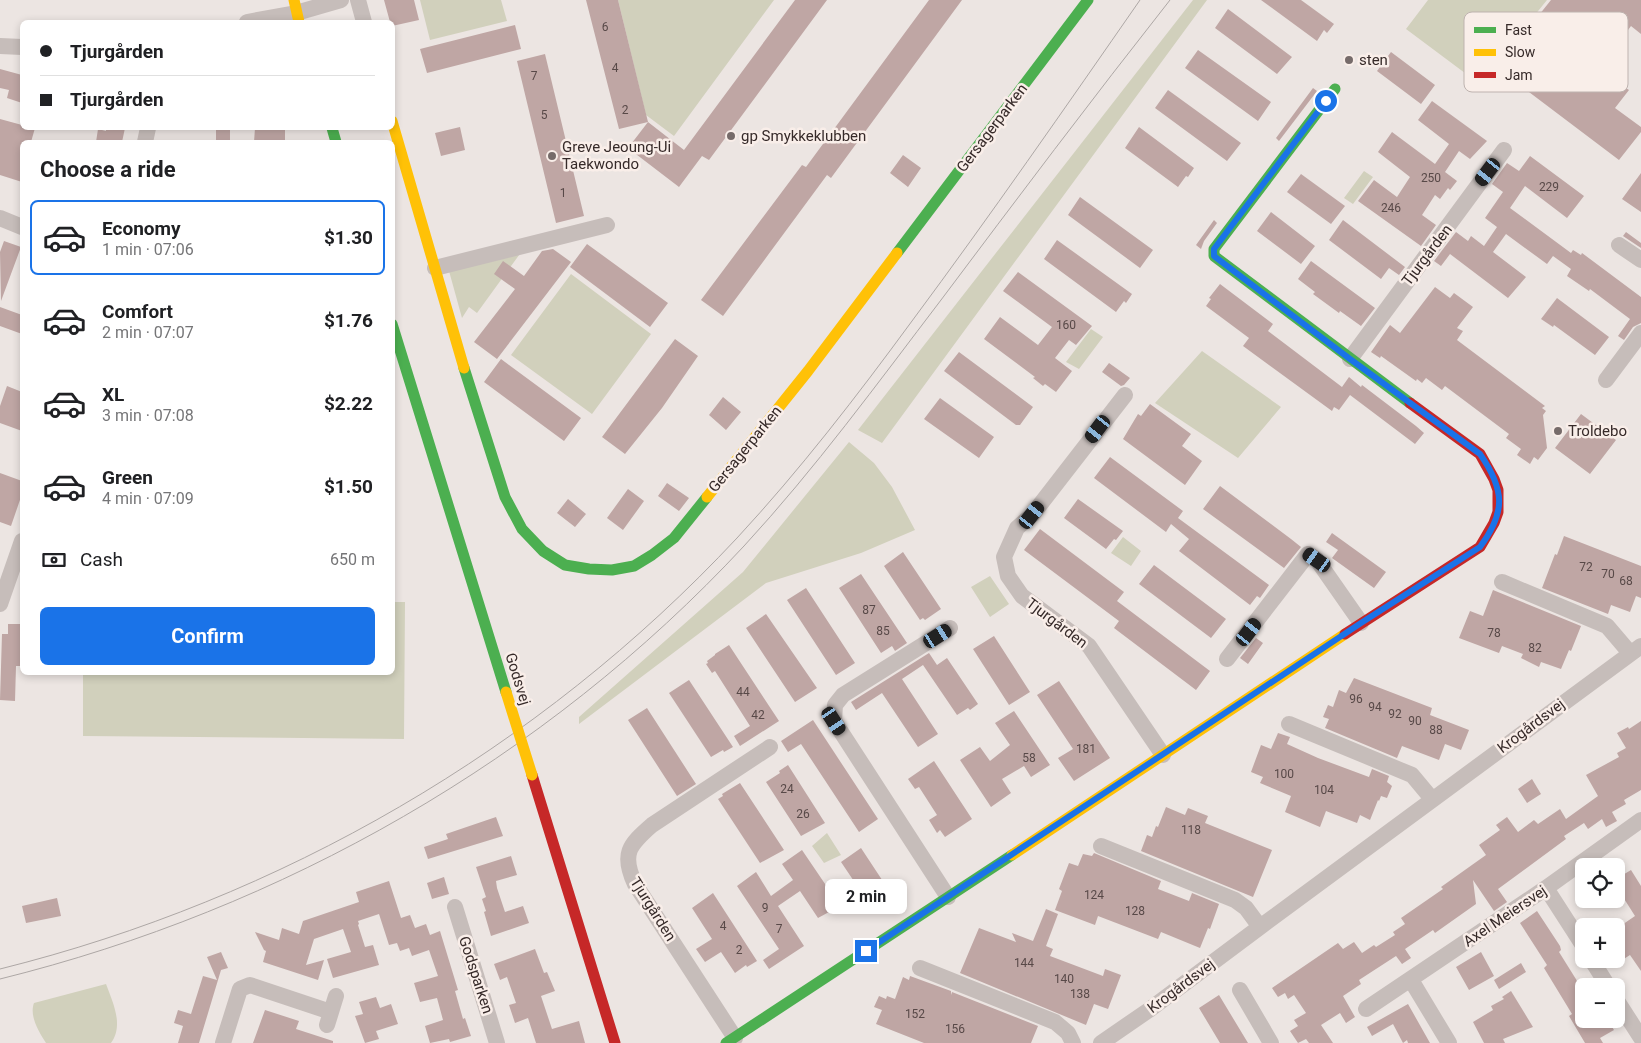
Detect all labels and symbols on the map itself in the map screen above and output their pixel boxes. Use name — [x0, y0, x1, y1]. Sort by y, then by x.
legend — [1464, 12, 1628, 92]
house number: 6 — [602, 20, 609, 34]
text: Fast — [1505, 22, 1532, 38]
text: Slow — [1505, 44, 1536, 60]
place label: sten — [1359, 51, 1388, 69]
marker: sten — [1343, 54, 1355, 66]
house number: 4 — [612, 61, 619, 75]
text: Jam — [1505, 67, 1533, 83]
house number: 7 — [531, 69, 538, 83]
street label: Gersagerparken — [953, 80, 1031, 176]
route start — [1315, 90, 1337, 112]
house number: 2 — [622, 103, 629, 117]
house number: 5 — [541, 108, 548, 122]
place label: gp Smykkeklubben — [741, 127, 866, 145]
marker: gp Smykkeklubben — [725, 130, 737, 142]
place label: Greve Jeoung-Ui Taekwondo — [562, 138, 671, 173]
marker: Greve Jeoung-Ui Taekwondo — [546, 150, 558, 162]
car — [1472, 156, 1503, 188]
house number: 250 — [1421, 171, 1441, 185]
house number: 229 — [1539, 180, 1559, 194]
house number: 1 — [560, 186, 566, 200]
house number: 246 — [1381, 201, 1401, 215]
street label: Tjurgården — [1398, 221, 1456, 289]
house number: 160 — [1056, 318, 1076, 332]
street label: Gersagerparken — [705, 402, 785, 496]
car — [1082, 413, 1113, 445]
place label: Troldebo — [1568, 422, 1627, 440]
marker: Troldebo — [1552, 425, 1564, 437]
car — [1016, 499, 1047, 531]
car — [1300, 545, 1333, 575]
house number: 72 — [1579, 560, 1593, 574]
house number: 70 — [1601, 567, 1615, 581]
house number: 68 — [1619, 574, 1633, 588]
street label: Tjurgården — [1023, 594, 1091, 652]
house number: 87 — [862, 603, 876, 617]
car — [1233, 616, 1264, 648]
car — [921, 622, 954, 650]
house number: 85 — [876, 624, 890, 638]
house number: 78 — [1487, 626, 1501, 640]
house number: 82 — [1528, 641, 1542, 655]
street label: Godsvej — [502, 651, 534, 707]
house number: 44 — [736, 685, 750, 699]
house number: 96 — [1349, 692, 1363, 706]
street label: Krogårdsvej — [1494, 695, 1568, 757]
house number: 94 — [1368, 700, 1382, 714]
car — [819, 704, 848, 738]
house number: 92 — [1388, 707, 1402, 721]
house number: 42 — [751, 708, 765, 722]
house number: 90 — [1408, 714, 1422, 728]
house number: 88 — [1429, 723, 1443, 737]
house number: 181 — [1076, 742, 1096, 756]
house number: 58 — [1022, 751, 1036, 765]
house number: 100 — [1274, 767, 1294, 781]
house number: 24 — [780, 782, 794, 796]
house number: 104 — [1314, 783, 1334, 797]
house number: 26 — [796, 807, 810, 821]
house number: 118 — [1181, 823, 1201, 837]
street label: Tjurgården — [626, 874, 680, 944]
callout: 2 min — [825, 878, 907, 914]
street label: Axel Meiersvej — [1460, 882, 1550, 950]
house number: 124 — [1084, 888, 1104, 902]
house number: 9 — [762, 901, 768, 915]
house number: 128 — [1125, 904, 1145, 918]
house number: 4 — [720, 919, 727, 933]
house number: 7 — [776, 922, 783, 936]
street label: Godsparken — [455, 934, 497, 1016]
route end — [855, 940, 877, 962]
house number: 2 — [736, 943, 743, 957]
street label: Krogårdsvej — [1144, 955, 1218, 1017]
house number: 144 — [1014, 956, 1034, 970]
house number: 140 — [1054, 972, 1074, 986]
house number: 138 — [1070, 987, 1090, 1001]
house number: 152 — [905, 1007, 925, 1021]
house number: 156 — [945, 1022, 965, 1036]

